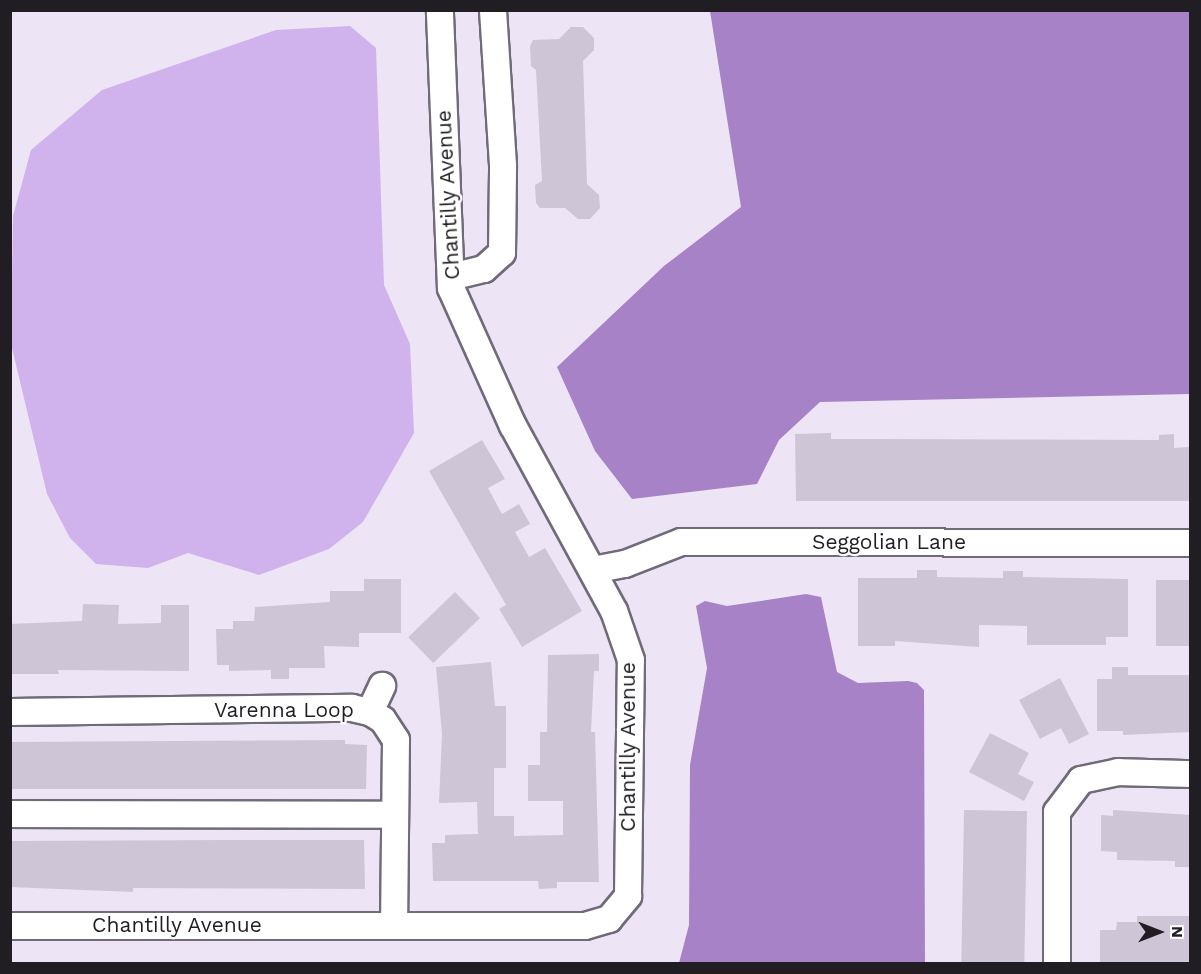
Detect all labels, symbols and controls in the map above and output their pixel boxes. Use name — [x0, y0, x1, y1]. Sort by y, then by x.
street label: Chantilly Avenue — [431, 109, 465, 281]
street label: Seggolian Lane — [812, 529, 966, 555]
street label: Chantilly Avenue — [615, 661, 641, 833]
street label: Varenna Loop — [214, 697, 354, 723]
north arrow — [1129, 902, 1189, 962]
street label: Chantilly Avenue — [91, 912, 263, 938]
text: N — [1168, 926, 1187, 938]

